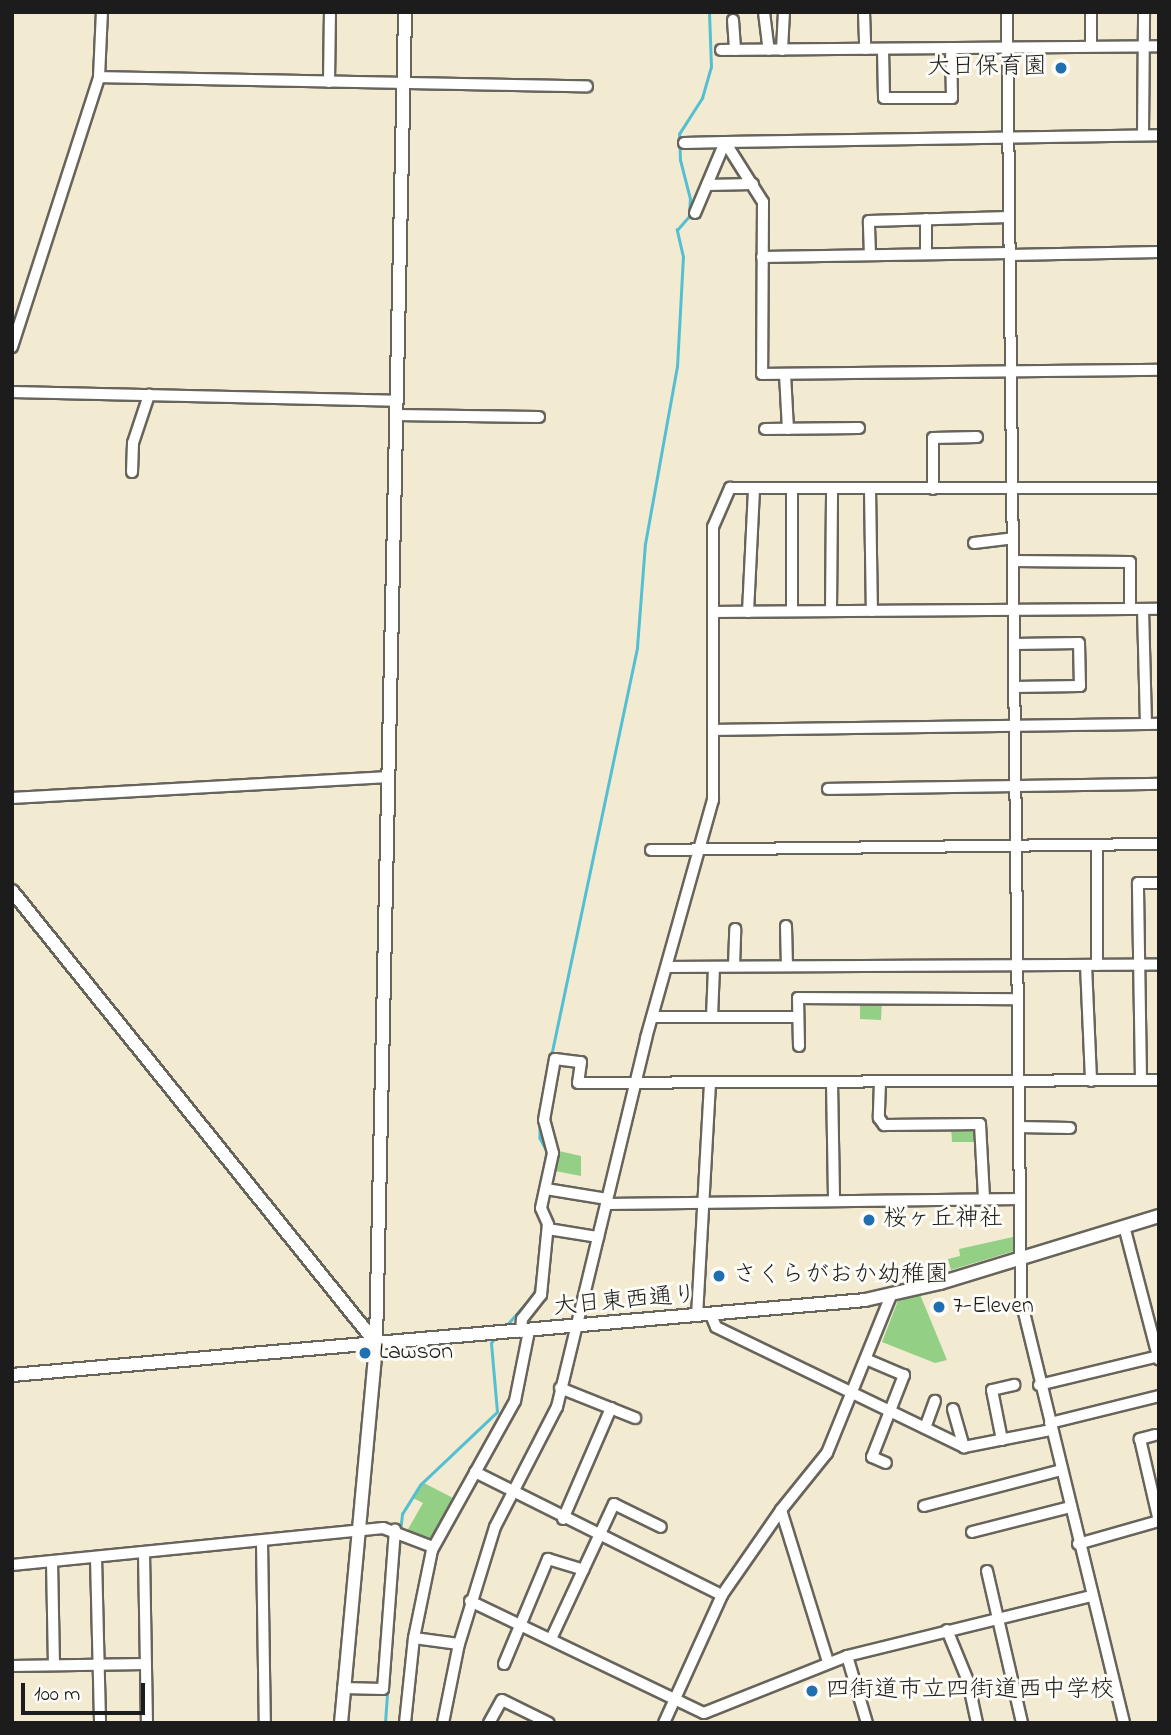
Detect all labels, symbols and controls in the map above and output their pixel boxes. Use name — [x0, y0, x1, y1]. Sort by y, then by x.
place label: 大日保育園 — [927, 54, 1047, 82]
marker: 大日保育園 — [1053, 60, 1069, 76]
place label: 桜ヶ丘神社 — [883, 1206, 1003, 1234]
marker: 桜ヶ丘神社 — [861, 1212, 877, 1228]
place label: さくらがおか幼稚園 — [733, 1262, 949, 1290]
marker: さくらがおか幼稚園 — [711, 1268, 727, 1284]
street label: 大日東西通り — [552, 1281, 698, 1323]
place label: 7-Eleven — [953, 1293, 1034, 1321]
marker: 7-Eleven — [931, 1299, 947, 1315]
place label: Lawson — [379, 1339, 453, 1367]
marker: Lawson — [357, 1345, 373, 1361]
scale bar — [24, 1668, 149, 1712]
place label: 四街道市立四街道西中学校 — [826, 1677, 1114, 1705]
text: 100 m — [34, 1680, 80, 1710]
marker: 四街道市立四街道西中学校 — [804, 1683, 820, 1699]

